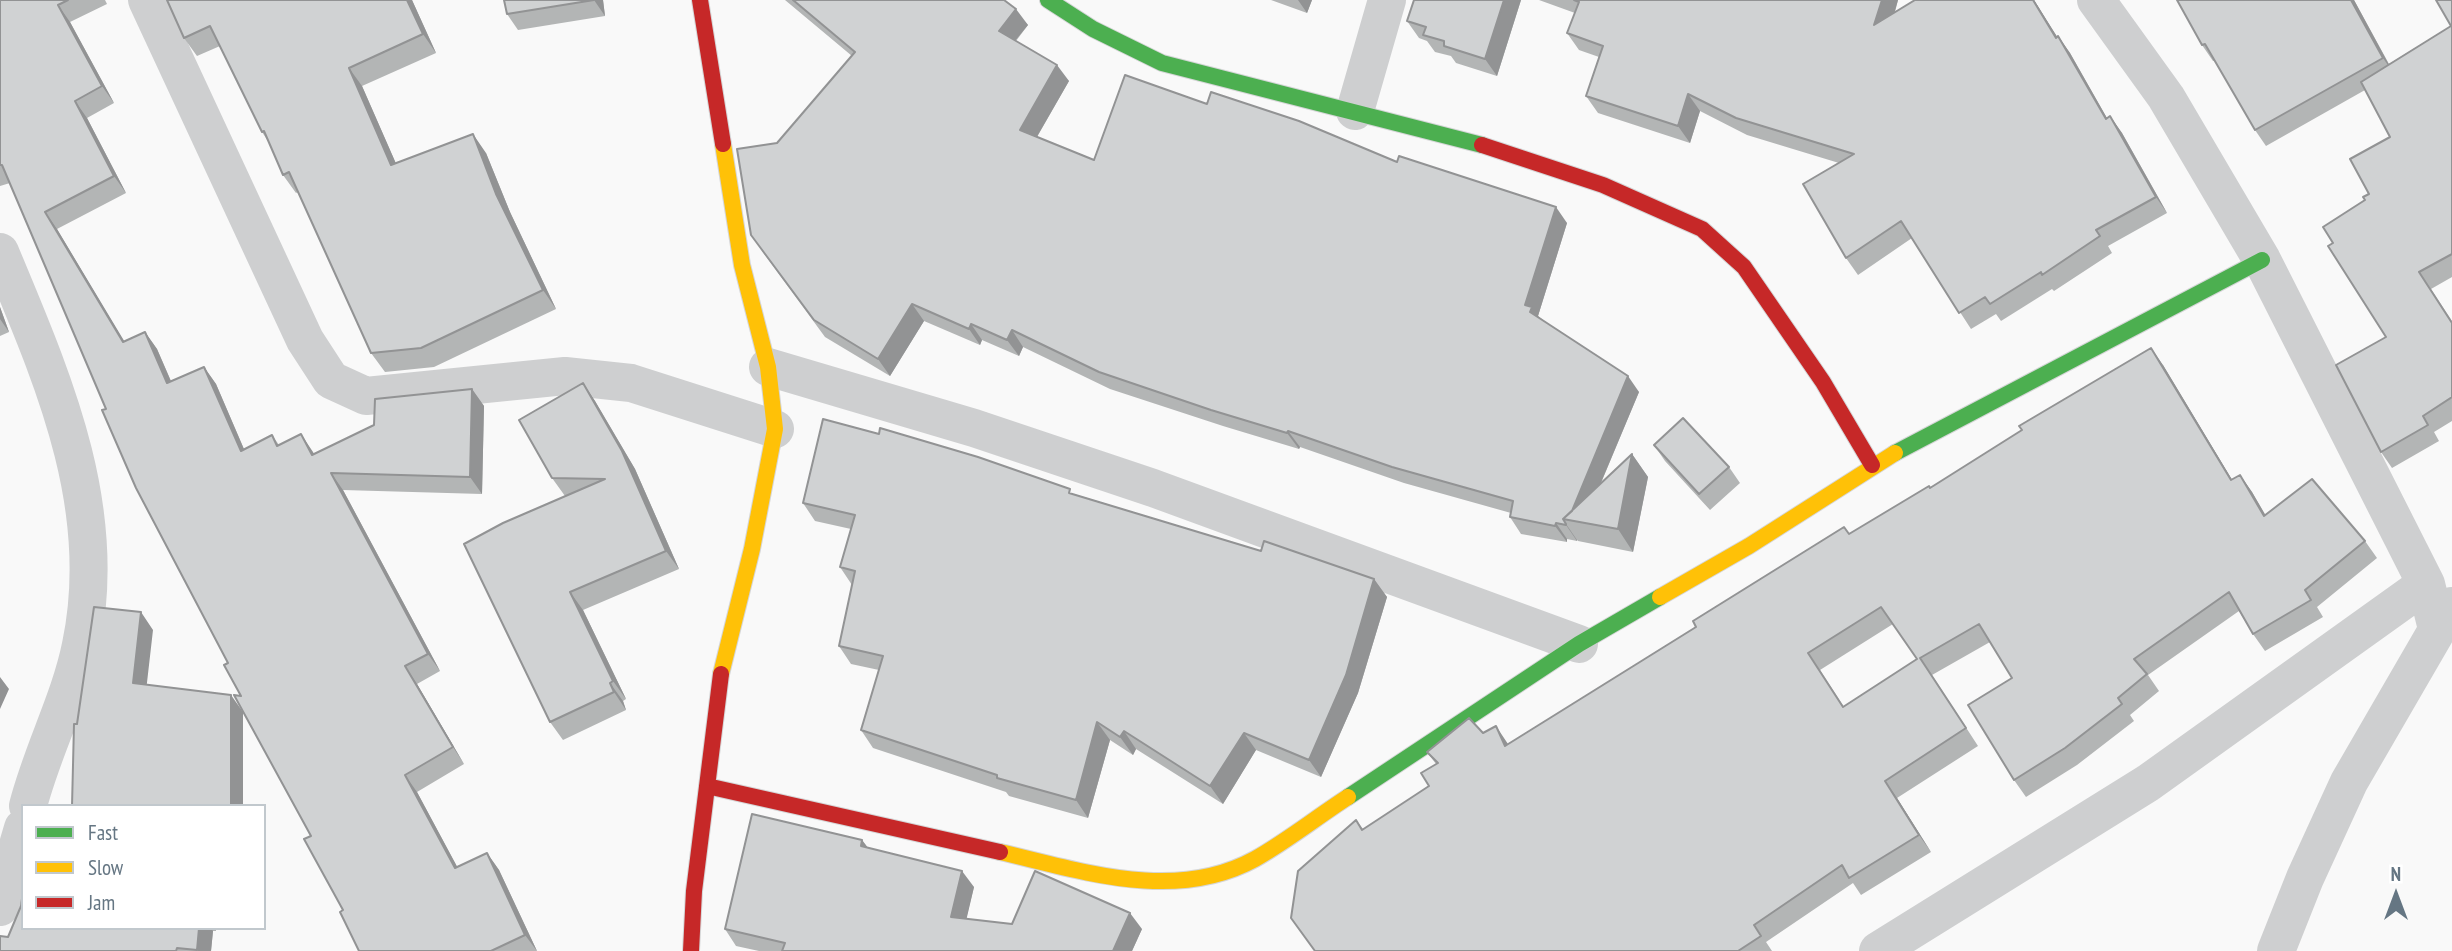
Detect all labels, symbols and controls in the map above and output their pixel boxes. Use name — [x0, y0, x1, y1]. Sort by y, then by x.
legend — [21, 804, 266, 930]
text: Fast — [88, 819, 118, 846]
text: Slow — [88, 854, 123, 881]
north arrow — [2361, 860, 2431, 930]
text: N — [2391, 862, 2401, 886]
text: Jam — [88, 889, 115, 916]

